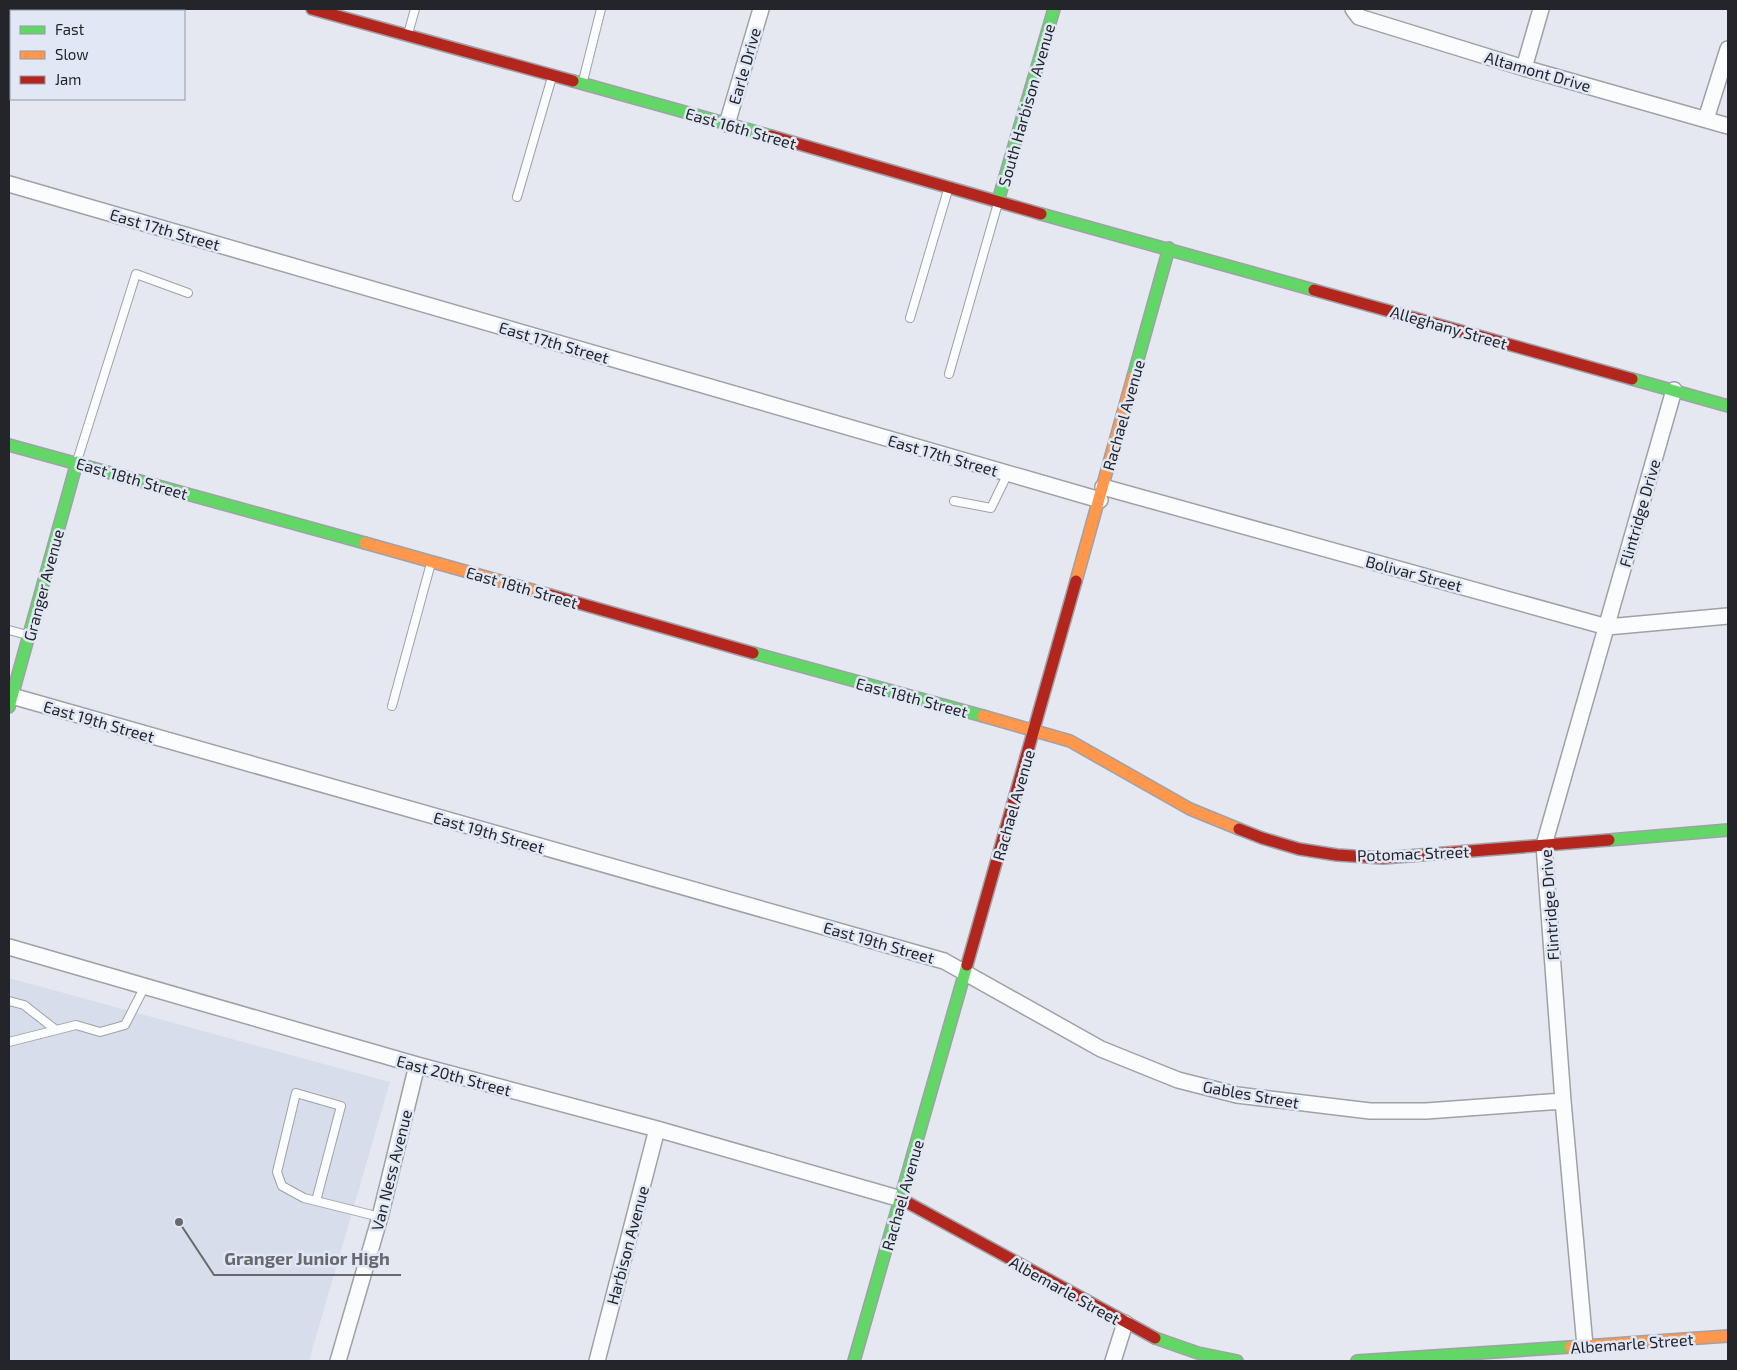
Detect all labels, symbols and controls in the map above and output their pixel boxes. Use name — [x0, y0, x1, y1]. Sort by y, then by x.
legend — [10, 10, 185, 100]
text: Fast — [55, 20, 85, 38]
street label: South Harbison Avenue — [994, 21, 1058, 189]
street label: Earle Drive — [724, 25, 764, 107]
text: Slow — [55, 45, 89, 63]
street label: Altamont Drive — [1483, 47, 1593, 95]
text: Jam — [55, 70, 81, 88]
street label: East 16th Street — [683, 103, 799, 153]
street label: East 17th Street — [108, 204, 222, 254]
street label: Alleghany Street — [1388, 301, 1510, 353]
street label: East 17th Street — [497, 317, 611, 367]
street label: Rachael Avenue — [1098, 357, 1148, 473]
street label: East 17th Street — [886, 430, 1000, 480]
street label: East 18th Street — [74, 453, 190, 503]
street label: Flintridge Drive — [1615, 457, 1663, 569]
street label: Granger Avenue — [19, 527, 67, 643]
street label: Bolivar Street — [1364, 551, 1464, 595]
street label: East 18th Street — [464, 562, 580, 612]
street label: East 18th Street — [854, 673, 970, 721]
street label: East 19th Street — [41, 696, 157, 746]
street label: Rachael Avenue — [988, 747, 1038, 863]
street label: East 19th Street — [431, 807, 547, 857]
street label: Potomac Street — [1357, 842, 1469, 864]
street label: Flintridge Drive — [1536, 849, 1562, 961]
street label: East 19th Street — [821, 917, 937, 967]
street label: East 20th Street — [395, 1051, 513, 1099]
street label: Gables Street — [1201, 1076, 1301, 1112]
street label: Van Ness Avenue — [367, 1108, 415, 1232]
street label: Rachael Avenue — [877, 1137, 927, 1253]
street label: Harbison Avenue — [602, 1183, 652, 1307]
callout: Granger Junior High — [214, 1242, 401, 1275]
text: Granger Junior High — [224, 1247, 390, 1269]
street label: Albemarle Street — [1007, 1252, 1123, 1328]
street label: Albemarle Street — [1570, 1329, 1694, 1357]

